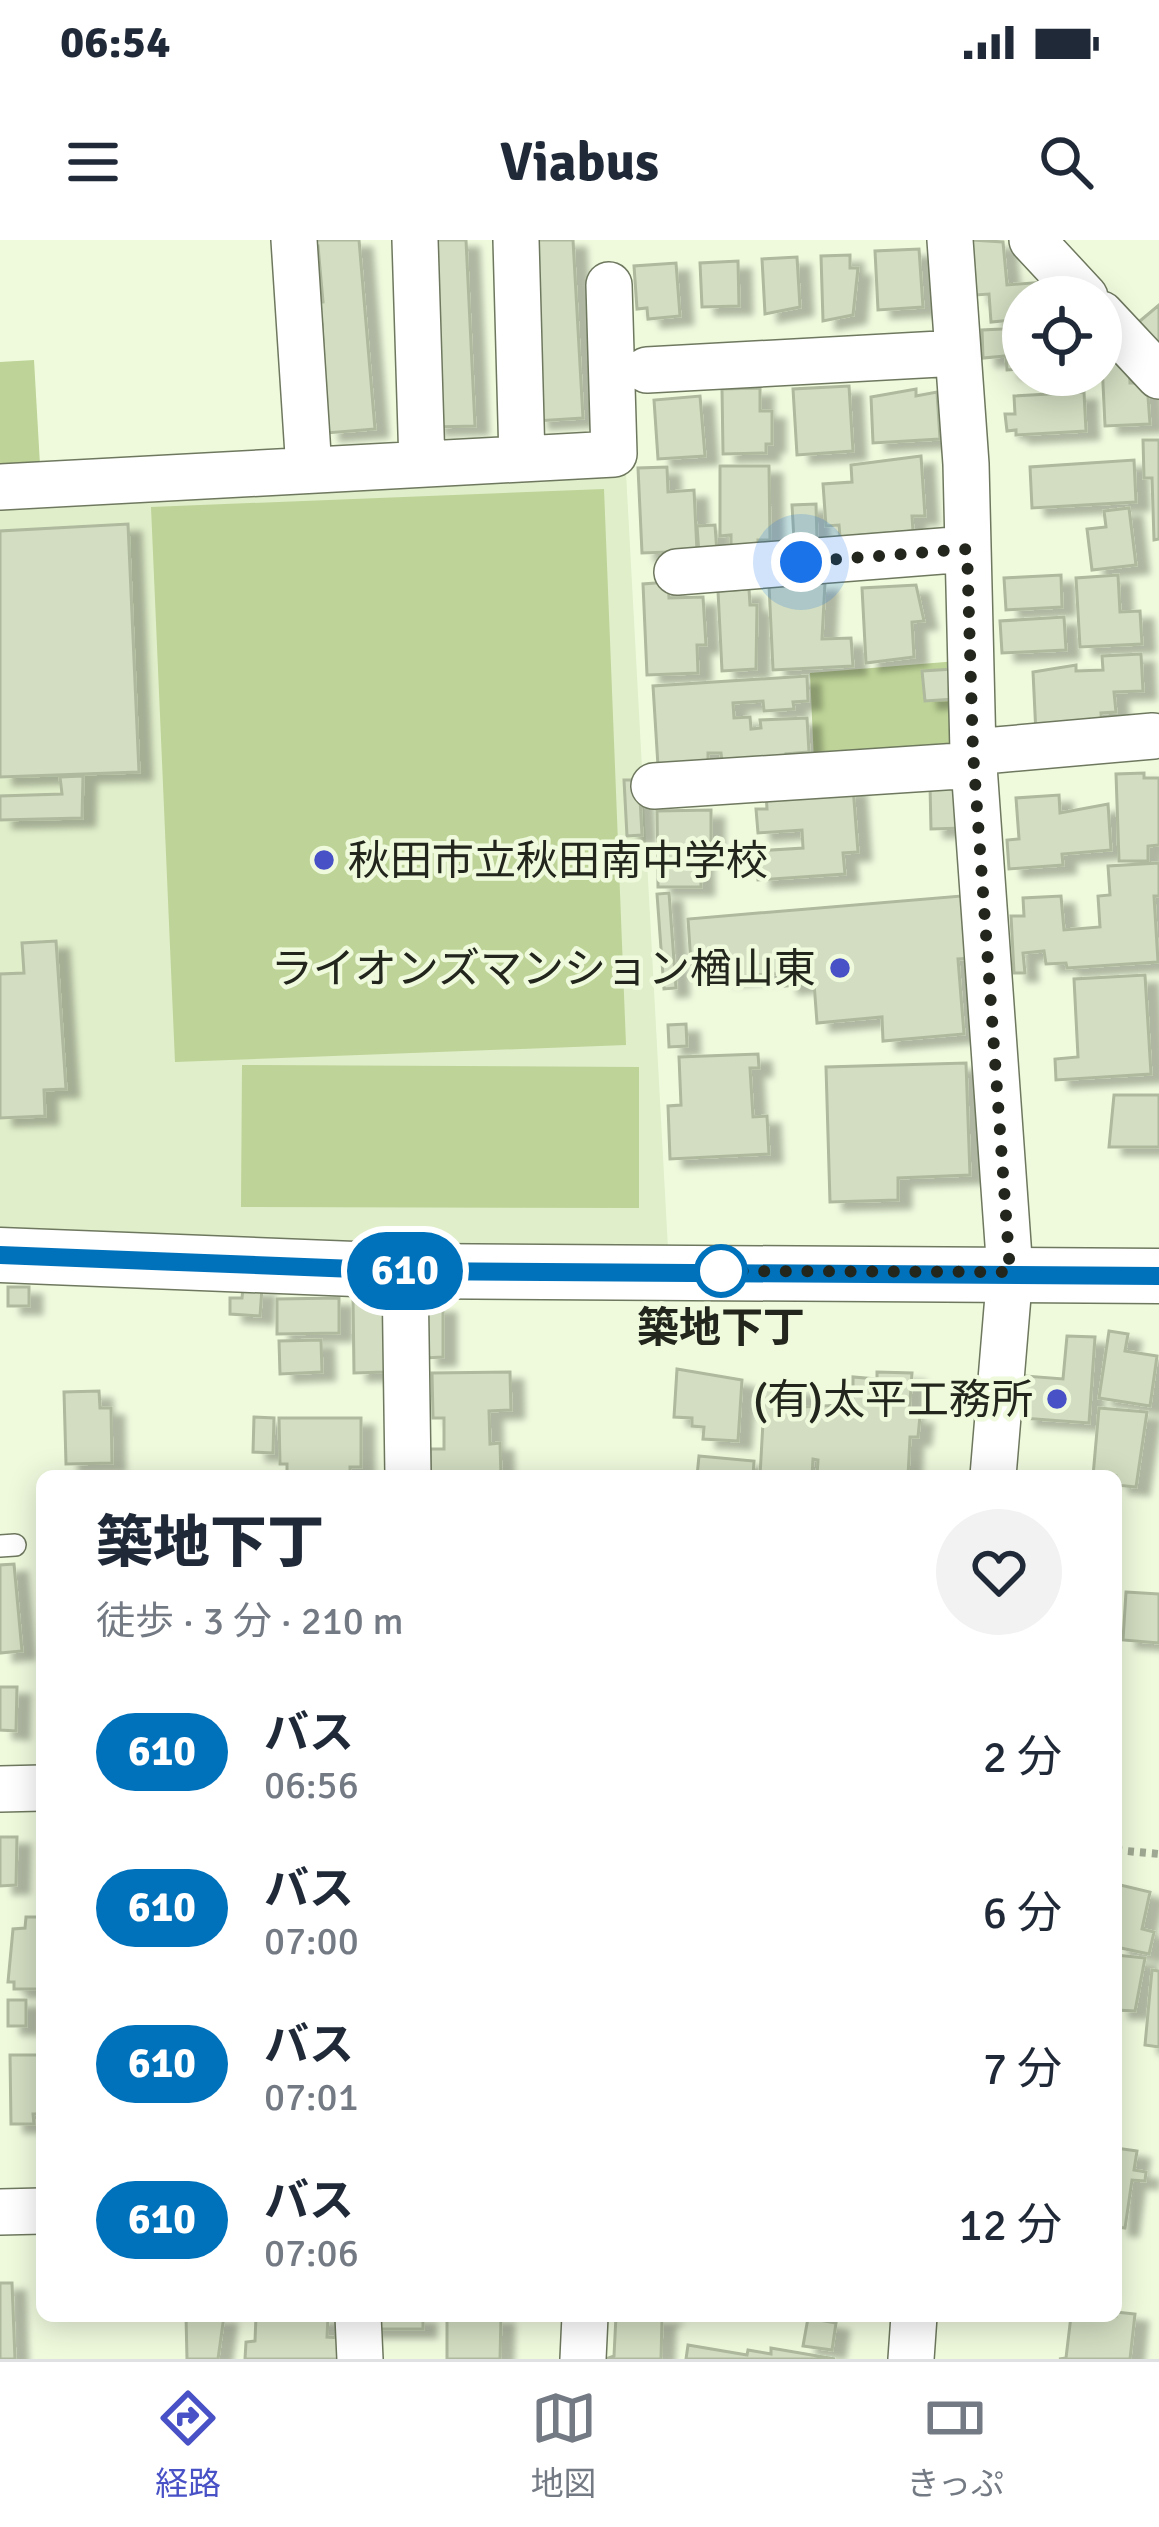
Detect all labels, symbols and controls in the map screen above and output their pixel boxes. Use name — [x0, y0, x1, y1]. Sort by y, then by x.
text: 06:54 — [60, 15, 170, 70]
icon: menu — [60, 129, 126, 195]
text: Viabus — [500, 129, 659, 196]
icon: search — [1033, 129, 1099, 195]
map controls — [1002, 276, 1122, 396]
button: locate — [1002, 276, 1122, 396]
your location — [771, 532, 831, 592]
place label: 秋田市立秋田南中学校 — [348, 836, 768, 887]
marker: 秋田市立秋田南中学校 — [311, 847, 337, 873]
place label: ライオンズマンション楢山東 — [271, 944, 816, 995]
marker: ライオンズマンション楢山東 — [827, 955, 853, 981]
line badge: 610 — [336, 1232, 474, 1310]
text: 610 — [371, 1245, 439, 1296]
marker: 築地下丁 — [696, 1246, 746, 1296]
place label: 築地下丁 — [637, 1303, 805, 1354]
place label: (有)太平工務所 — [753, 1375, 1033, 1426]
marker: (有)太平工務所 — [1044, 1386, 1070, 1412]
text: 築地下丁 — [96, 1508, 324, 1579]
button: heart — [936, 1509, 1062, 1635]
text: 徒歩 · 3 分 · 210 m — [96, 1597, 404, 1645]
text: バス — [264, 1706, 354, 1761]
text: 610 — [128, 1726, 196, 1777]
text: 2 分 — [983, 1730, 1062, 1785]
text: 06:56 — [264, 1761, 359, 1809]
text: バス — [264, 1862, 354, 1917]
text: 610 — [128, 1882, 196, 1933]
text: 6 分 — [983, 1886, 1062, 1941]
text: 07:00 — [264, 1917, 359, 1965]
text: バス — [264, 2018, 354, 2073]
text: 610 — [128, 2038, 196, 2089]
text: 7 分 — [983, 2042, 1062, 2097]
text: 07:01 — [264, 2073, 359, 2121]
text: バス — [264, 2174, 354, 2229]
text: 610 — [128, 2194, 196, 2245]
text: 12 分 — [958, 2198, 1062, 2253]
text: 07:06 — [264, 2229, 359, 2277]
tab: 経路 — [155, 2385, 221, 2505]
tab: 地図 — [531, 2385, 597, 2505]
tab: きっぷ — [906, 2385, 1004, 2505]

